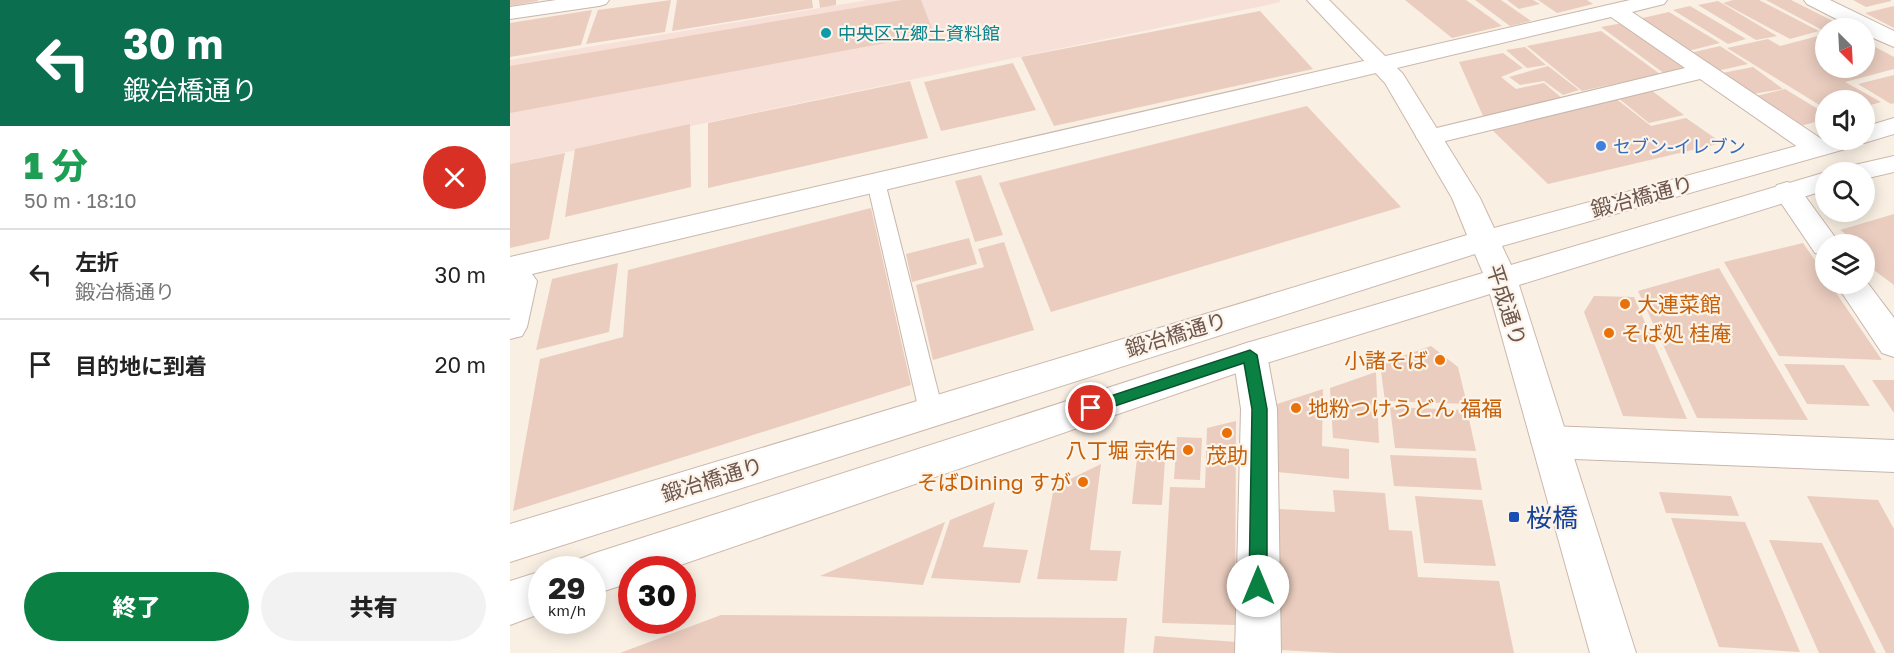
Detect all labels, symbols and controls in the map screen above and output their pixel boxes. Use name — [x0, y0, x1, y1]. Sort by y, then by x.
text: 30 m — [123, 18, 223, 68]
north arrow — [1815, 18, 1875, 78]
map controls — [1815, 18, 1875, 294]
place label: 中央区立郷土資料館 — [838, 22, 1000, 44]
icon: left — [24, 24, 102, 102]
marker: 中央区立郷土資料館 — [819, 26, 833, 40]
text: 鍛冶橋通り — [123, 74, 258, 106]
button: sound — [1815, 90, 1875, 150]
place label: セブン-イレブン — [1613, 135, 1746, 157]
marker: セブン-イレブン — [1594, 139, 1608, 153]
text: 1 分 — [24, 144, 88, 187]
button: close — [423, 146, 486, 209]
button: search — [1815, 162, 1875, 222]
street label: 鍛冶橋通り — [1588, 170, 1696, 222]
text: 50 m · 18:10 — [24, 188, 137, 212]
button: layers — [1815, 234, 1875, 294]
text: 左折 — [75, 248, 119, 275]
icon: left — [24, 258, 57, 291]
text: 30 m — [435, 261, 486, 288]
street label: 平成通り — [1482, 261, 1532, 349]
text: 鍛冶橋通り — [75, 279, 175, 303]
place label: 大連菜館 — [1637, 291, 1721, 317]
marker: 大連菜館 — [1618, 297, 1632, 311]
street label: 鍛冶橋通り — [1122, 306, 1230, 362]
place label: そば処 桂庵 — [1621, 320, 1731, 346]
marker: そば処 桂庵 — [1602, 326, 1616, 340]
place label: 小諸そば — [1344, 347, 1428, 373]
icon: arrive — [24, 348, 57, 381]
text: 20 m — [435, 351, 486, 378]
text: 目的地に到着 — [75, 352, 207, 379]
marker: 小諸そば — [1433, 353, 1447, 367]
pin — [1065, 382, 1116, 433]
icon: arrive — [1074, 391, 1107, 424]
place label: 地粉つけうどん 福福 — [1308, 395, 1502, 421]
marker: 地粉つけうどん 福福 — [1289, 401, 1303, 415]
marker: 茂助 — [1220, 426, 1234, 440]
place label: 八丁堀 宗佑 — [1066, 437, 1176, 463]
place label: 茂助 — [1206, 442, 1248, 468]
marker: 八丁堀 宗佑 — [1181, 443, 1195, 457]
street label: 鍛冶橋通り — [658, 451, 766, 507]
place label: そばDining すが — [917, 469, 1071, 495]
marker: そばDining すが — [1076, 475, 1090, 489]
place label: 桜橋 — [1526, 502, 1578, 533]
marker: 桜橋 — [1507, 510, 1521, 524]
position arrow — [1226, 554, 1290, 618]
speed limit sign: 30 — [618, 556, 696, 634]
text: 29 — [548, 570, 586, 606]
button: 終了 — [24, 572, 249, 641]
button: 共有 — [261, 572, 486, 641]
text: km/h — [548, 601, 586, 619]

